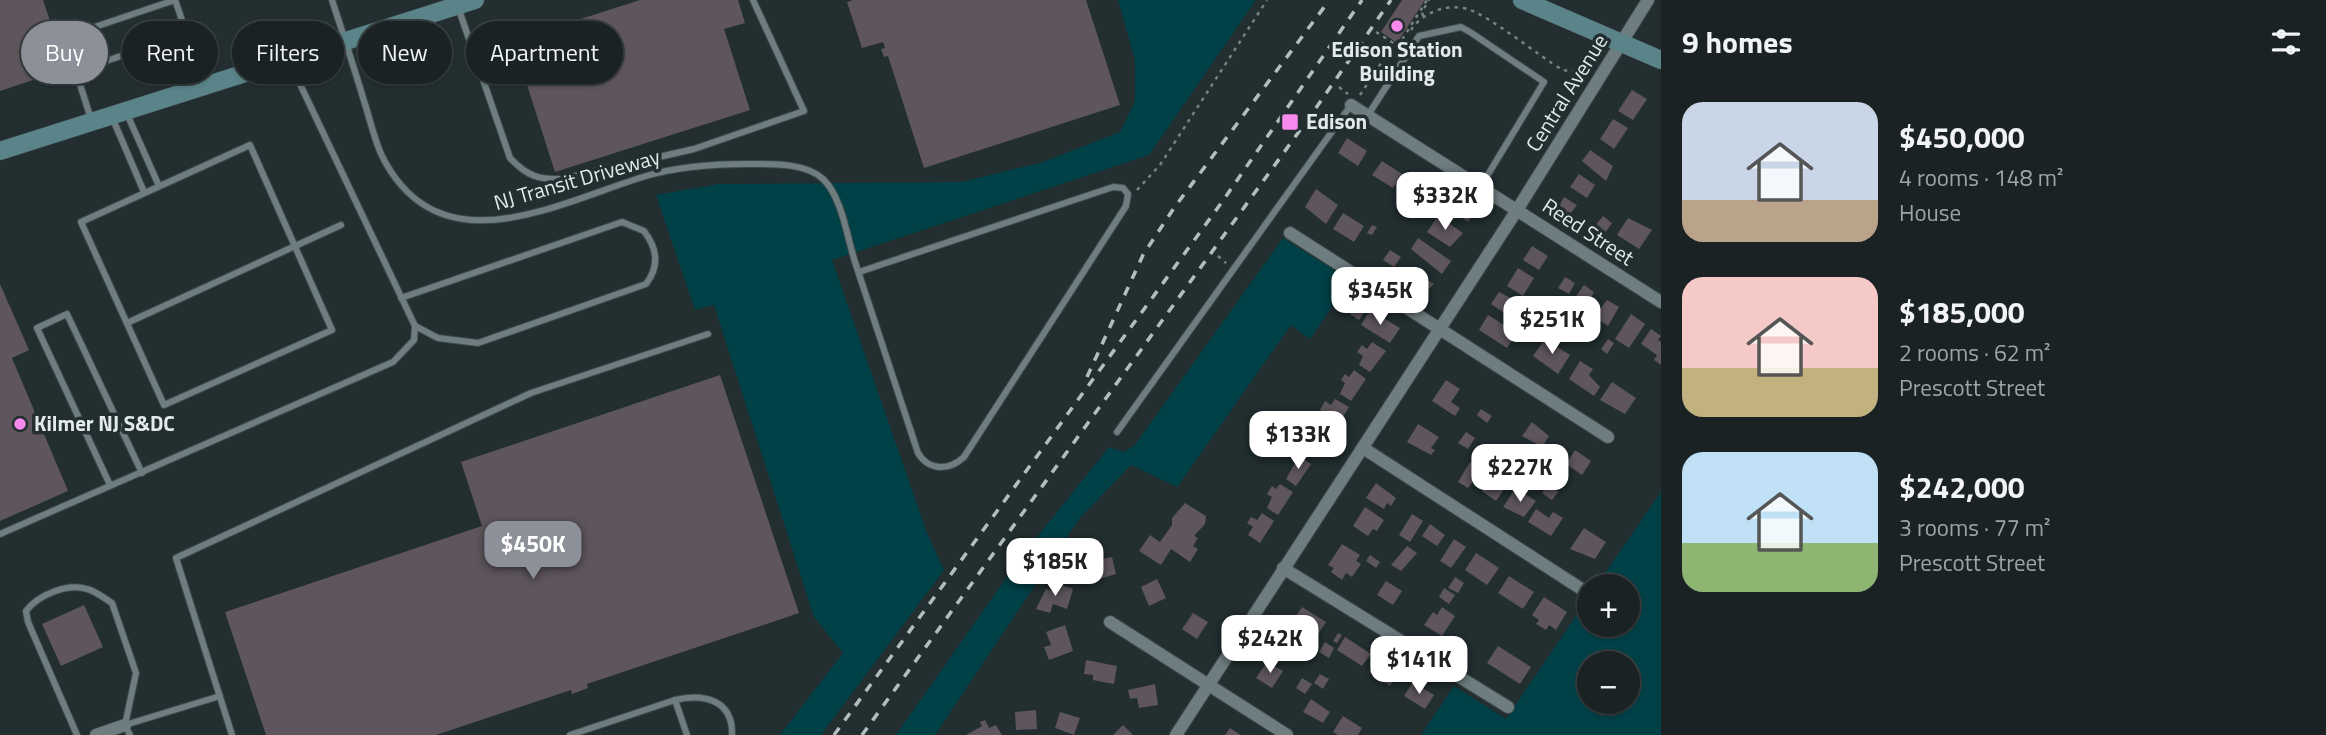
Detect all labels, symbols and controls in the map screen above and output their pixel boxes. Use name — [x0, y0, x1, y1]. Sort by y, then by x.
marker: Edison Station Building — [1389, 18, 1405, 34]
text: 9 homes — [1682, 19, 1793, 65]
chip: Buy — [21, 21, 108, 84]
chip: Rent — [122, 21, 218, 84]
chip: Filters — [232, 21, 344, 84]
chip: New — [358, 21, 452, 84]
chip: Apartment — [466, 21, 623, 84]
icon: filters — [2267, 23, 2305, 61]
street label: Central Avenue — [1517, 27, 1615, 157]
place label: Edison Station Building — [1331, 33, 1463, 89]
place label: Edison — [1306, 105, 1367, 137]
marker: Edison — [1280, 112, 1300, 132]
text: $450,000 — [1899, 114, 2025, 160]
icon: home — [1738, 130, 1822, 214]
street label: NJ Transit Driveway — [490, 140, 664, 218]
text: 4 rooms · 148 m² — [1899, 160, 2063, 195]
pin: $332K — [1396, 173, 1494, 232]
text: $332K — [1412, 177, 1478, 212]
street label: Reed Street — [1536, 189, 1641, 273]
text: House — [1899, 195, 1961, 230]
pin: $345K — [1331, 268, 1429, 327]
text: $345K — [1347, 272, 1413, 307]
text: $185,000 — [1899, 289, 2025, 335]
pin: $251K — [1503, 296, 1601, 356]
text: $251K — [1519, 301, 1585, 336]
icon: home — [1738, 305, 1822, 389]
text: 2 rooms · 62 m² — [1899, 335, 2050, 370]
text: Prescott Street — [1899, 370, 2045, 405]
place label: Kilmer NJ S&DC — [34, 407, 175, 439]
pin: $133K — [1249, 412, 1347, 471]
marker: Kilmer NJ S&DC — [12, 416, 28, 432]
text: $133K — [1265, 416, 1331, 451]
pin: $227K — [1471, 444, 1569, 504]
text: $227K — [1487, 449, 1553, 484]
text: $242,000 — [1899, 464, 2025, 510]
icon: home — [1738, 480, 1822, 564]
text: 3 rooms · 77 m² — [1899, 510, 2050, 545]
pin: $450K — [484, 522, 582, 581]
text: $450K — [500, 526, 566, 561]
pin: $185K — [1006, 538, 1104, 598]
text: $185K — [1022, 543, 1088, 578]
text: Prescott Street — [1899, 545, 2045, 580]
map controls — [1577, 574, 1640, 714]
button: + — [1577, 574, 1640, 637]
pin: $242K — [1221, 616, 1319, 675]
text: $242K — [1237, 620, 1303, 655]
pin: $141K — [1370, 636, 1468, 696]
text: $141K — [1386, 641, 1452, 676]
button: − — [1577, 651, 1640, 714]

